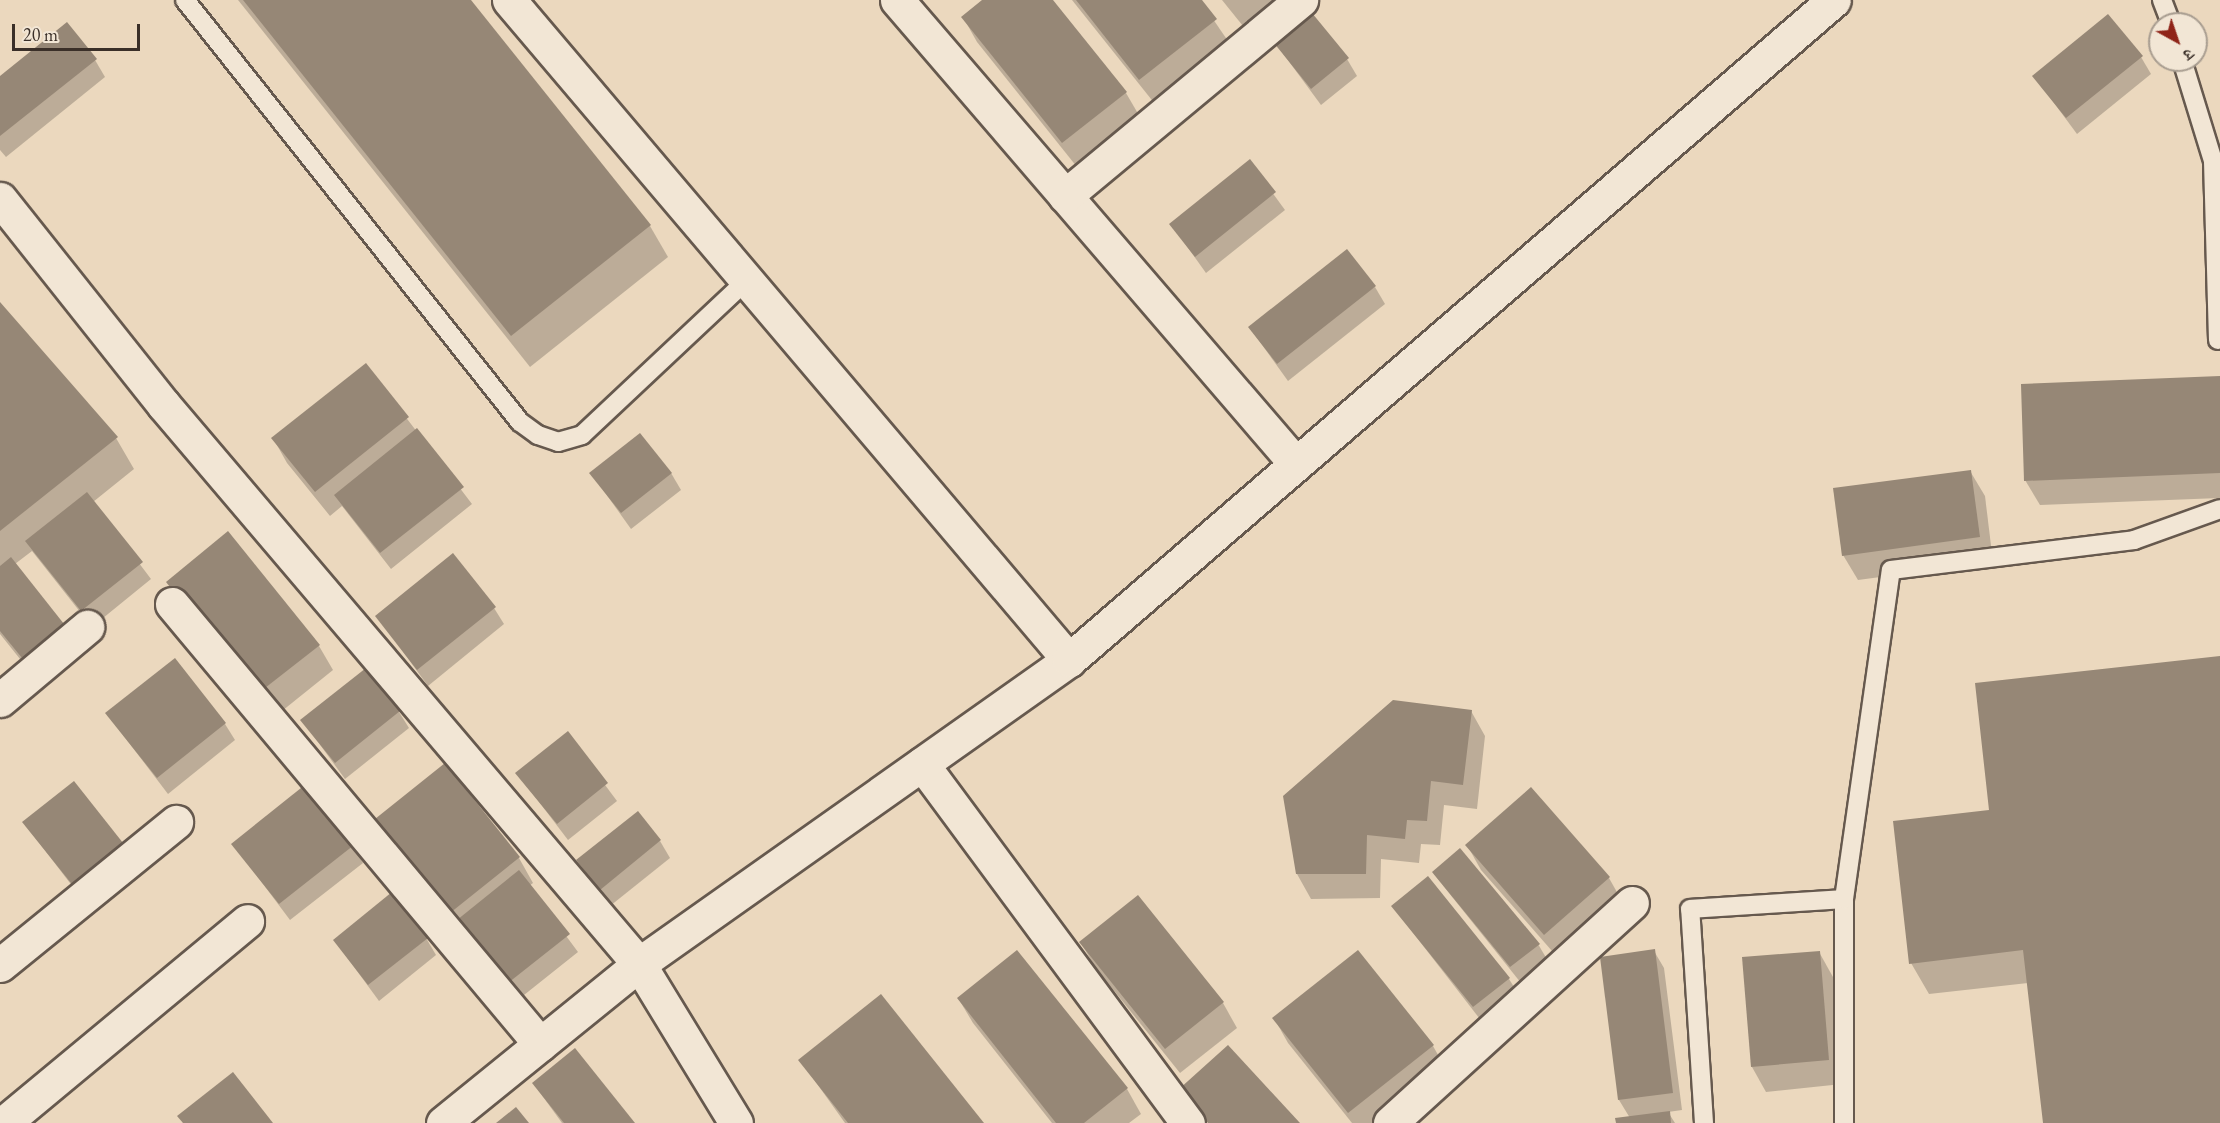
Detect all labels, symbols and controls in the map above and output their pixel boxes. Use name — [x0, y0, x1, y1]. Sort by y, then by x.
scale bar — [15, 12, 142, 50]
north arrow — [2148, 12, 2208, 72]
text: 20 m — [23, 23, 58, 46]
text: उ — [2179, 44, 2198, 65]

